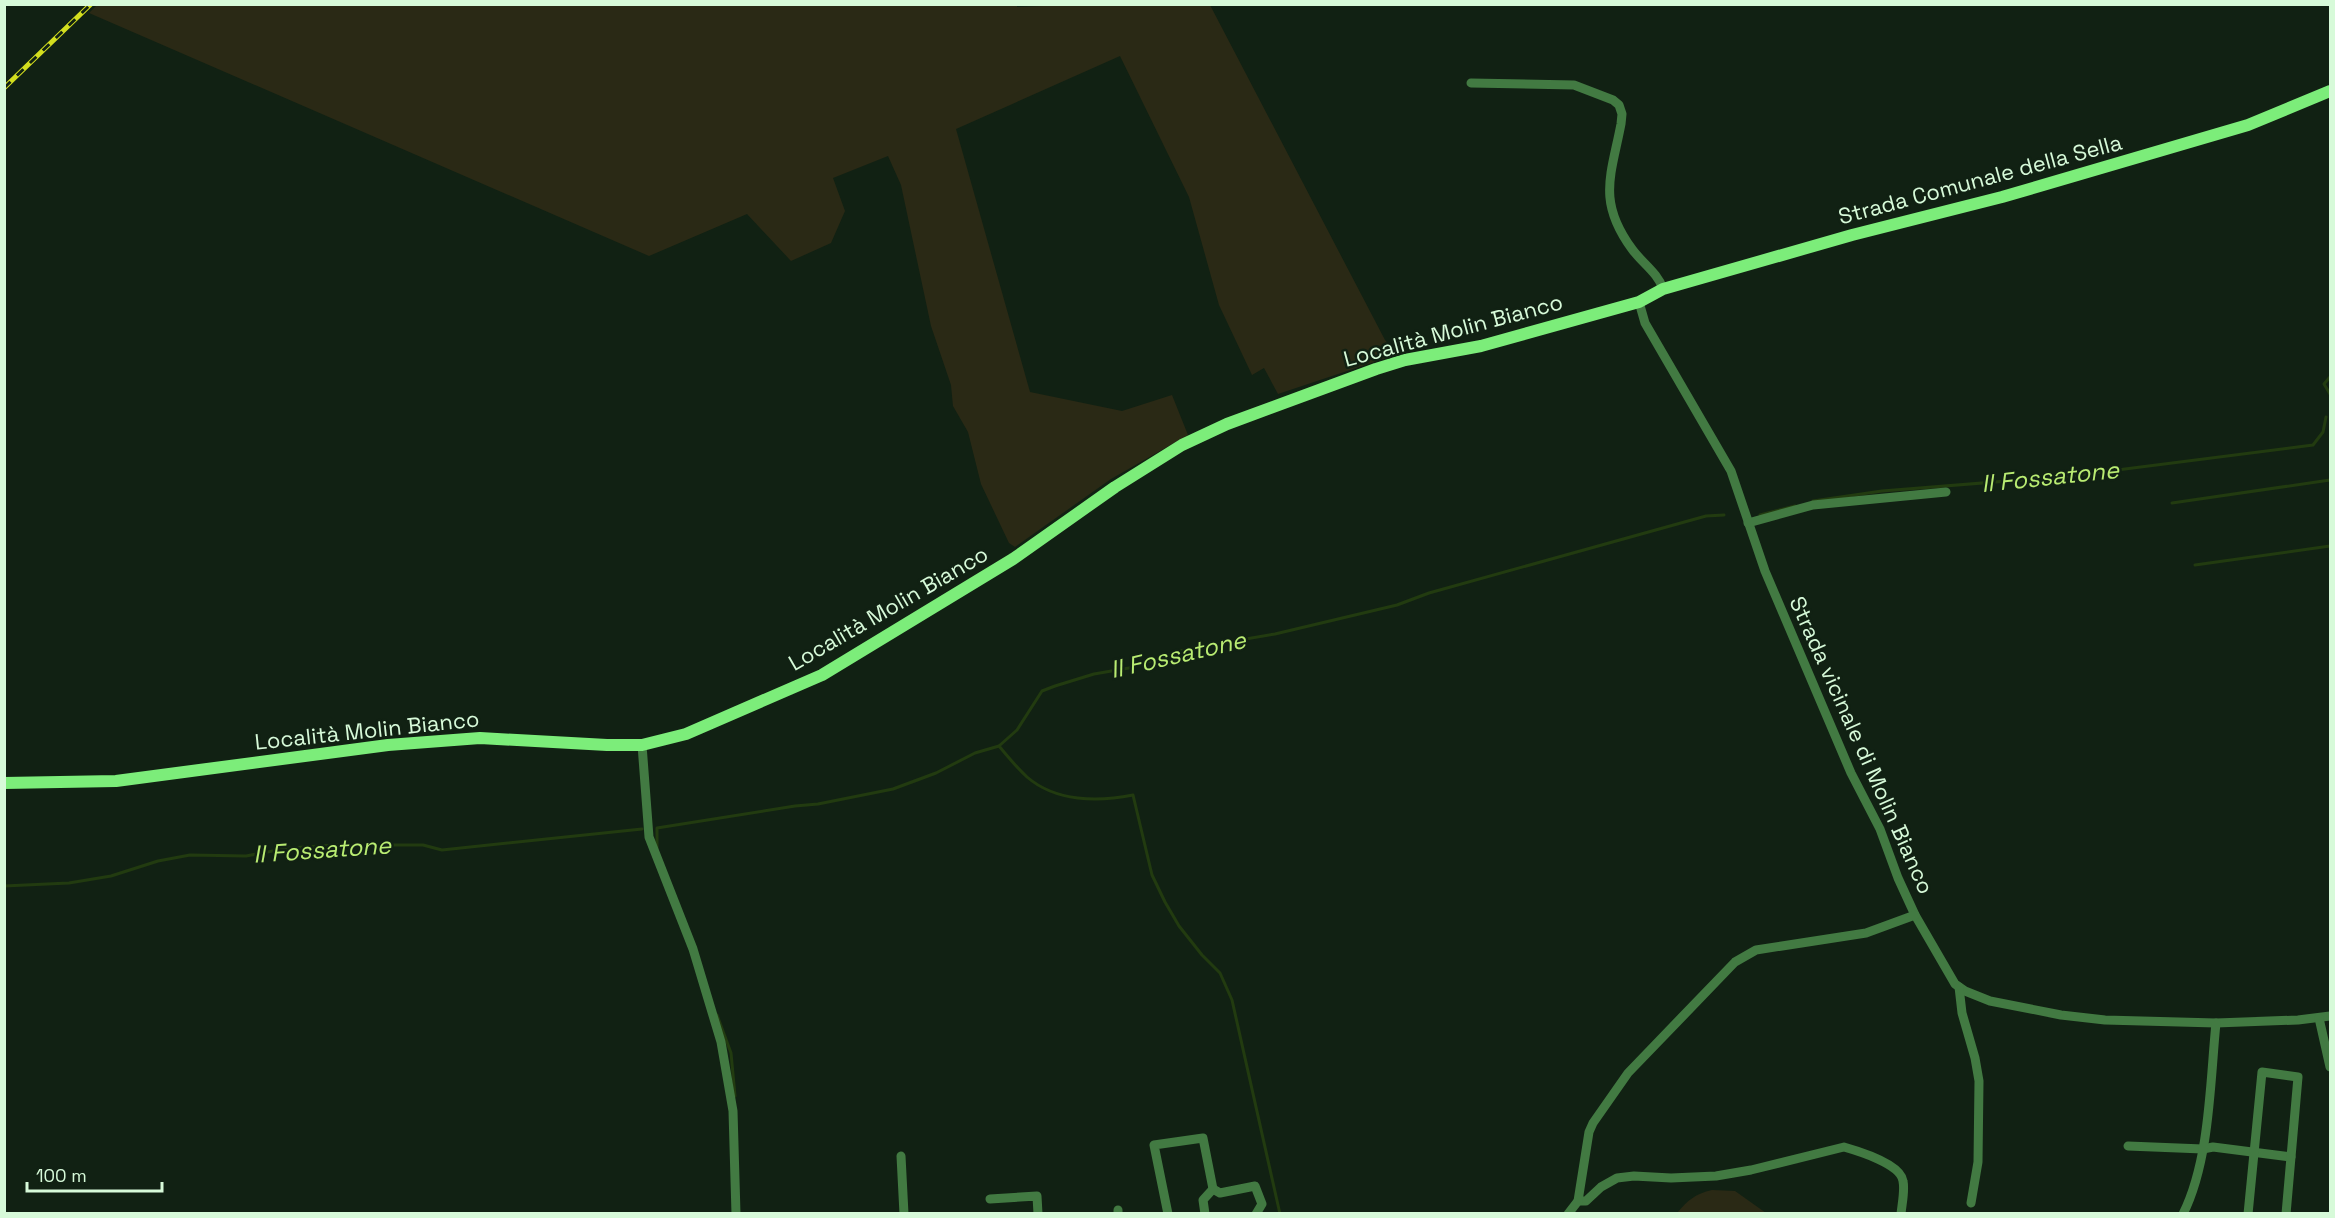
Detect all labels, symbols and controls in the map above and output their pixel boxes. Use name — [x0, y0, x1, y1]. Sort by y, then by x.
street label: Strada Comunale della Sella — [1835, 128, 2125, 230]
street label: Località Molin Bianco — [1340, 287, 1566, 373]
water label: Il Fossatone — [1980, 454, 2121, 499]
street label: Località Molin Bianco — [783, 539, 993, 677]
street label: Strada vicinale di Molin Bianco — [1784, 592, 1940, 898]
water label: Il Fossatone — [1107, 624, 1249, 685]
street label: Località Molin Bianco — [253, 704, 481, 756]
water label: Il Fossatone — [252, 829, 393, 870]
scale bar — [27, 1155, 162, 1193]
text: 100 m — [36, 1164, 87, 1187]

